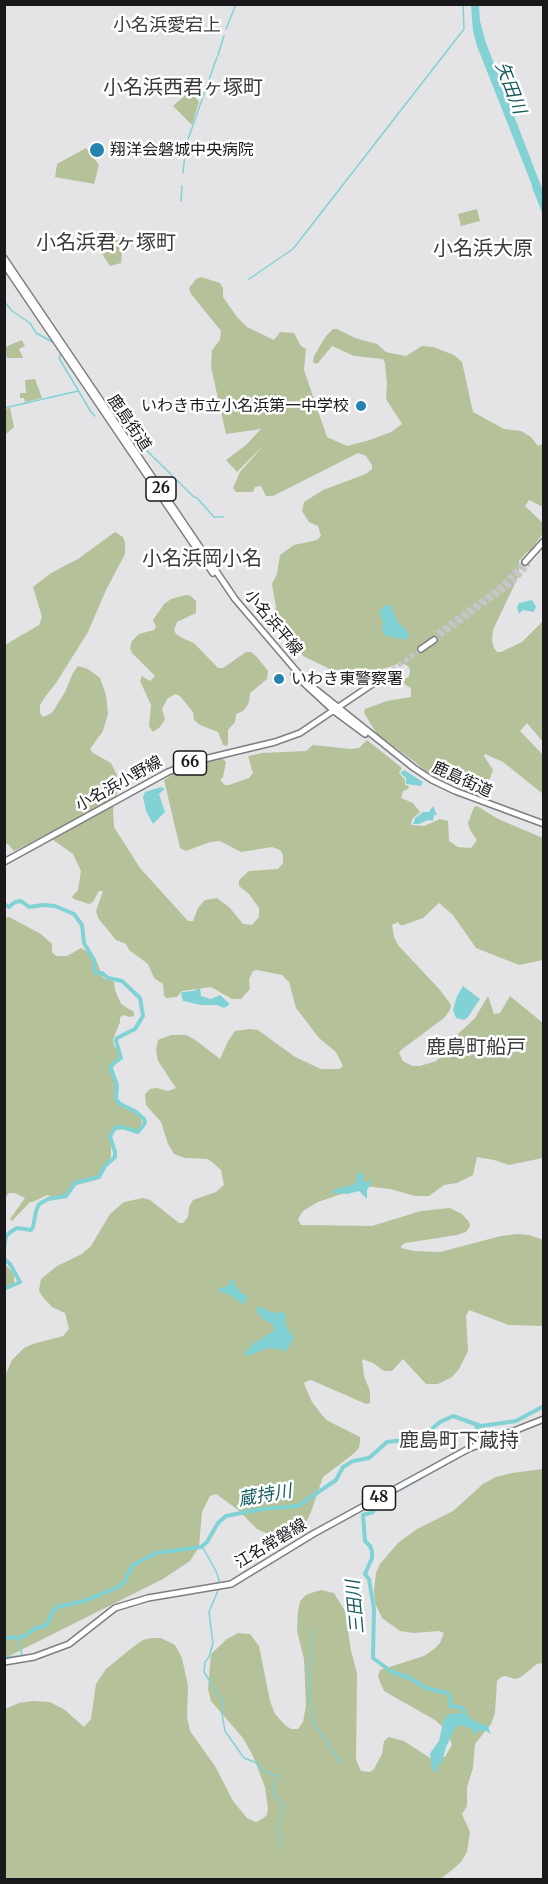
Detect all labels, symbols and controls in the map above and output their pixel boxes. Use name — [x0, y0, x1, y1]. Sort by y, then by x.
district label: 小名浜愛宕上 — [113, 15, 221, 37]
water label: 矢田川 — [490, 59, 530, 117]
district label: 小名浜西君ヶ塚町 — [103, 76, 263, 100]
place label: 翔洋会磐城中央病院 — [110, 140, 254, 160]
marker: 翔洋会磐城中央病院 — [88, 141, 106, 159]
district label: 小名浜君ヶ塚町 — [36, 231, 176, 255]
district label: 小名浜大原 — [433, 237, 533, 261]
street label: 鹿島街道 — [103, 391, 155, 455]
place label: いわき市立小名浜第一中学校 — [141, 396, 349, 416]
marker: いわき市立小名浜第一中学校 — [354, 399, 368, 413]
road number: 26 — [146, 477, 176, 501]
district label: 小名浜岡小名 — [142, 547, 262, 571]
street label: 小名浜平線 — [240, 586, 306, 660]
place label: いわき東警察署 — [291, 669, 403, 689]
marker: いわき東警察署 — [272, 672, 286, 686]
road number: 66 — [174, 751, 207, 775]
street label: 小名浜小野線 — [72, 752, 166, 816]
street label: 鹿島街道 — [429, 758, 495, 802]
district label: 鹿島町船戸 — [426, 1036, 526, 1060]
district label: 鹿島町下蔵持 — [399, 1429, 519, 1453]
water label: 蔵持川 — [237, 1481, 293, 1511]
road number: 48 — [362, 1486, 395, 1510]
street label: 江名常磐線 — [232, 1515, 310, 1573]
water label: 三田川 — [343, 1579, 369, 1635]

